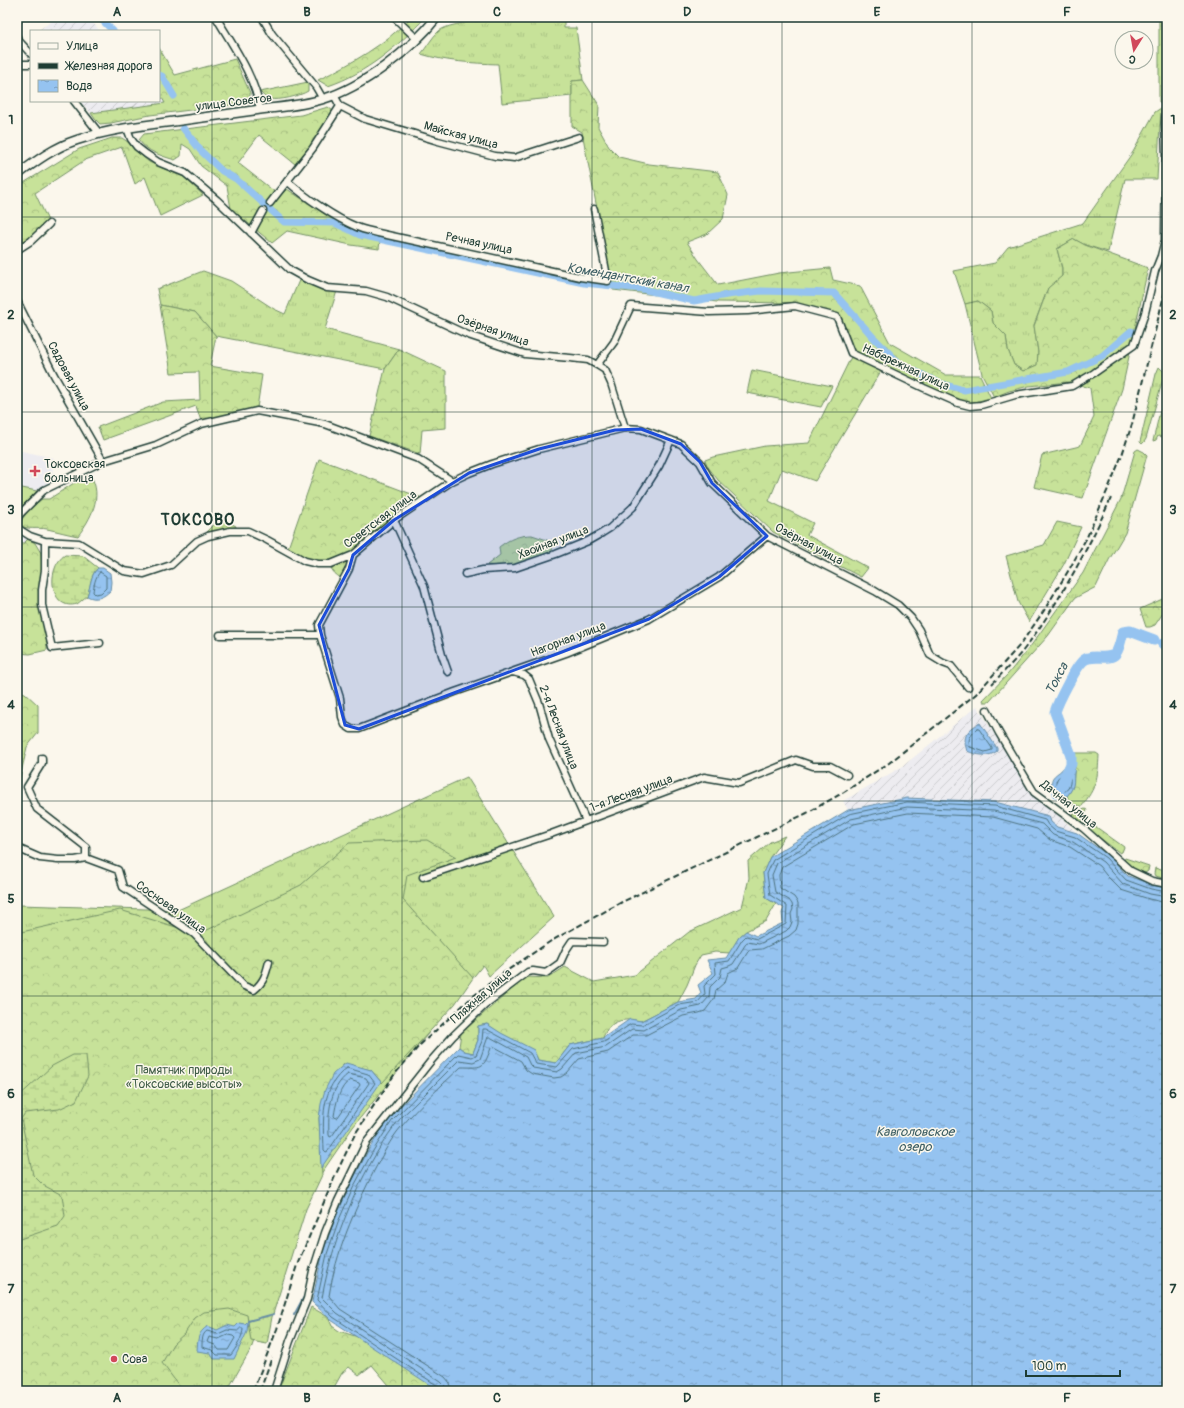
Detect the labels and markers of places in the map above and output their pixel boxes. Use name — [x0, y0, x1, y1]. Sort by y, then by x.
place label: Токсовская больница — [44, 457, 106, 486]
marker: Токсовская больница — [29, 465, 41, 477]
place label: Сова — [122, 1352, 148, 1367]
marker: Сова — [109, 1354, 119, 1364]

